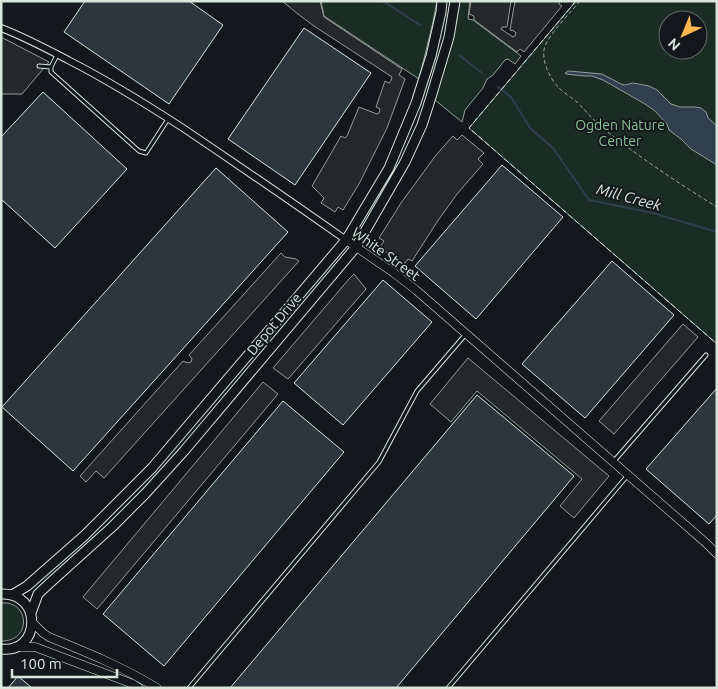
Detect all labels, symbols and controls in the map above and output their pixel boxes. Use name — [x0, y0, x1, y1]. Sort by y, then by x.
north arrow — [658, 10, 708, 60]
text: N — [665, 35, 683, 54]
park label: Ogden Nature Center — [575, 117, 665, 149]
water label: Mill Creek — [595, 180, 663, 214]
street label: White Street — [349, 224, 423, 284]
street label: Depot Drive — [244, 290, 304, 358]
scale bar — [12, 646, 118, 678]
text: 100 m — [20, 655, 62, 672]

